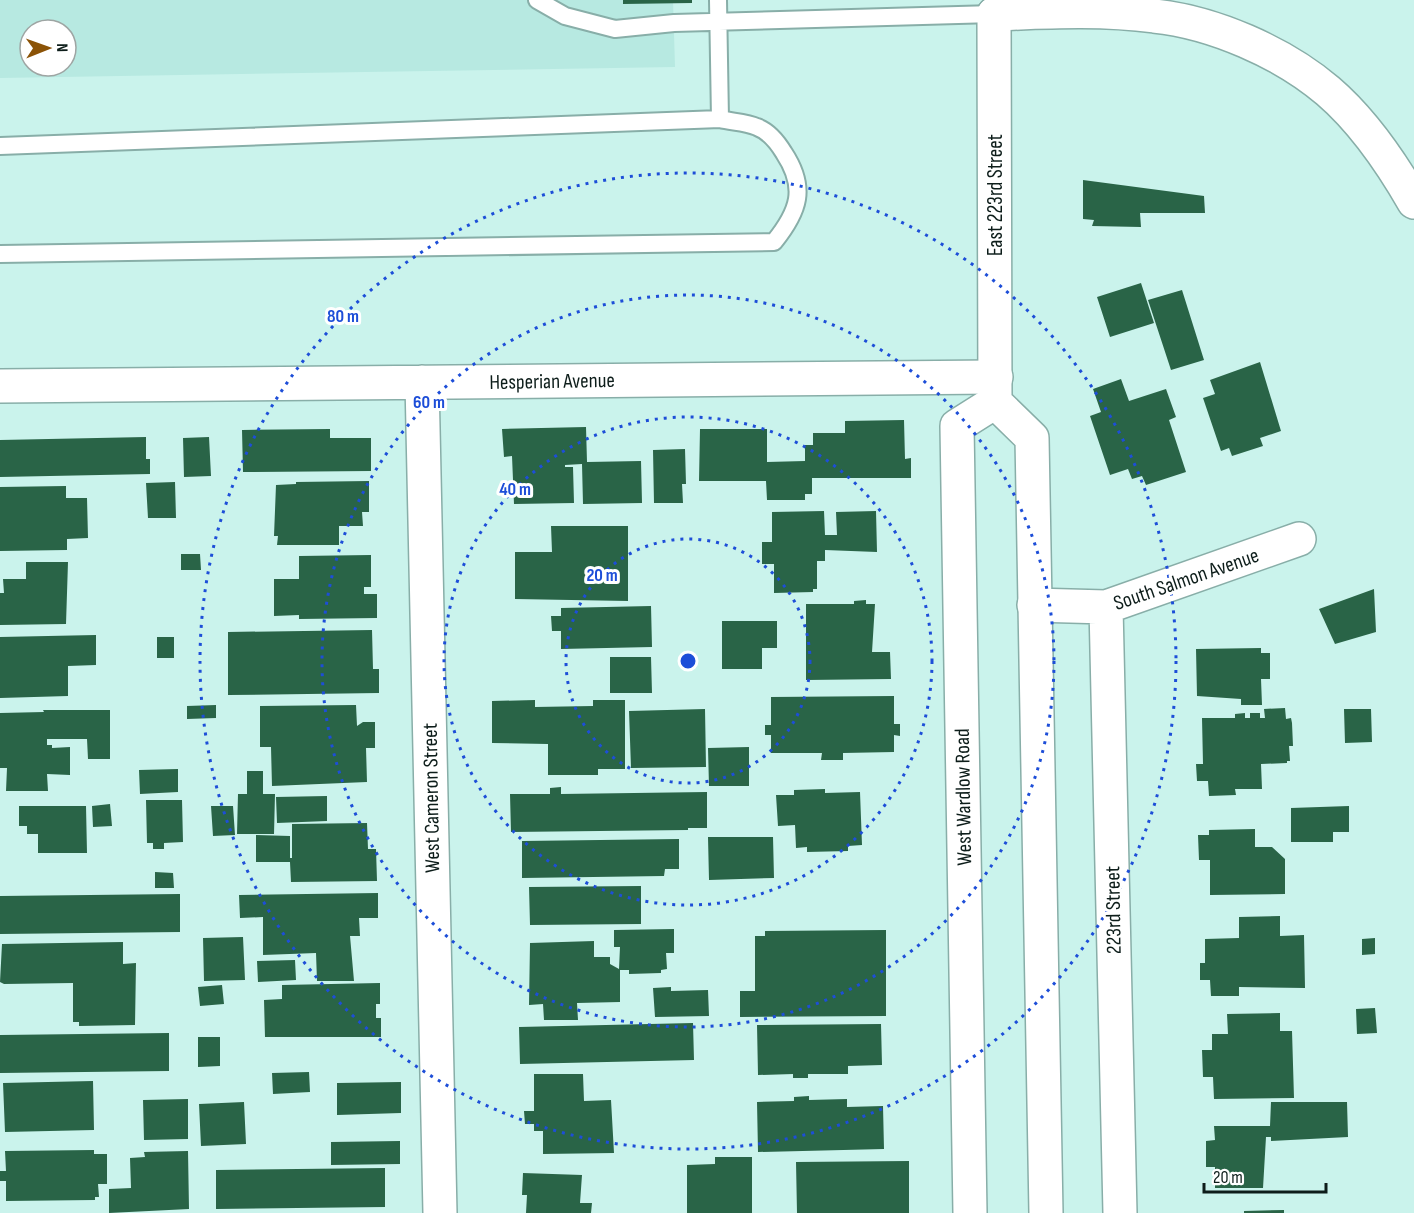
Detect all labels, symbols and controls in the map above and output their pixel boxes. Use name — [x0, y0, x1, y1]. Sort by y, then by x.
north arrow — [18, 18, 78, 78]
text: N — [52, 43, 71, 52]
street label: East 223rd Street — [983, 134, 1008, 256]
text: 80 m — [327, 306, 359, 327]
street label: Hesperian Avenue — [489, 368, 615, 395]
text: 60 m — [413, 392, 445, 413]
text: 40 m — [499, 479, 531, 500]
street label: South Salmon Avenue — [1110, 543, 1262, 616]
text: 20 m — [586, 565, 618, 586]
centre of rings — [678, 651, 698, 671]
street label: West Cameron Street — [418, 723, 445, 873]
street label: West Wardlow Road — [950, 728, 977, 866]
street label: 223rd Street — [1100, 866, 1127, 954]
scale bar — [1204, 1156, 1326, 1194]
text: 20 m — [1213, 1167, 1243, 1188]

